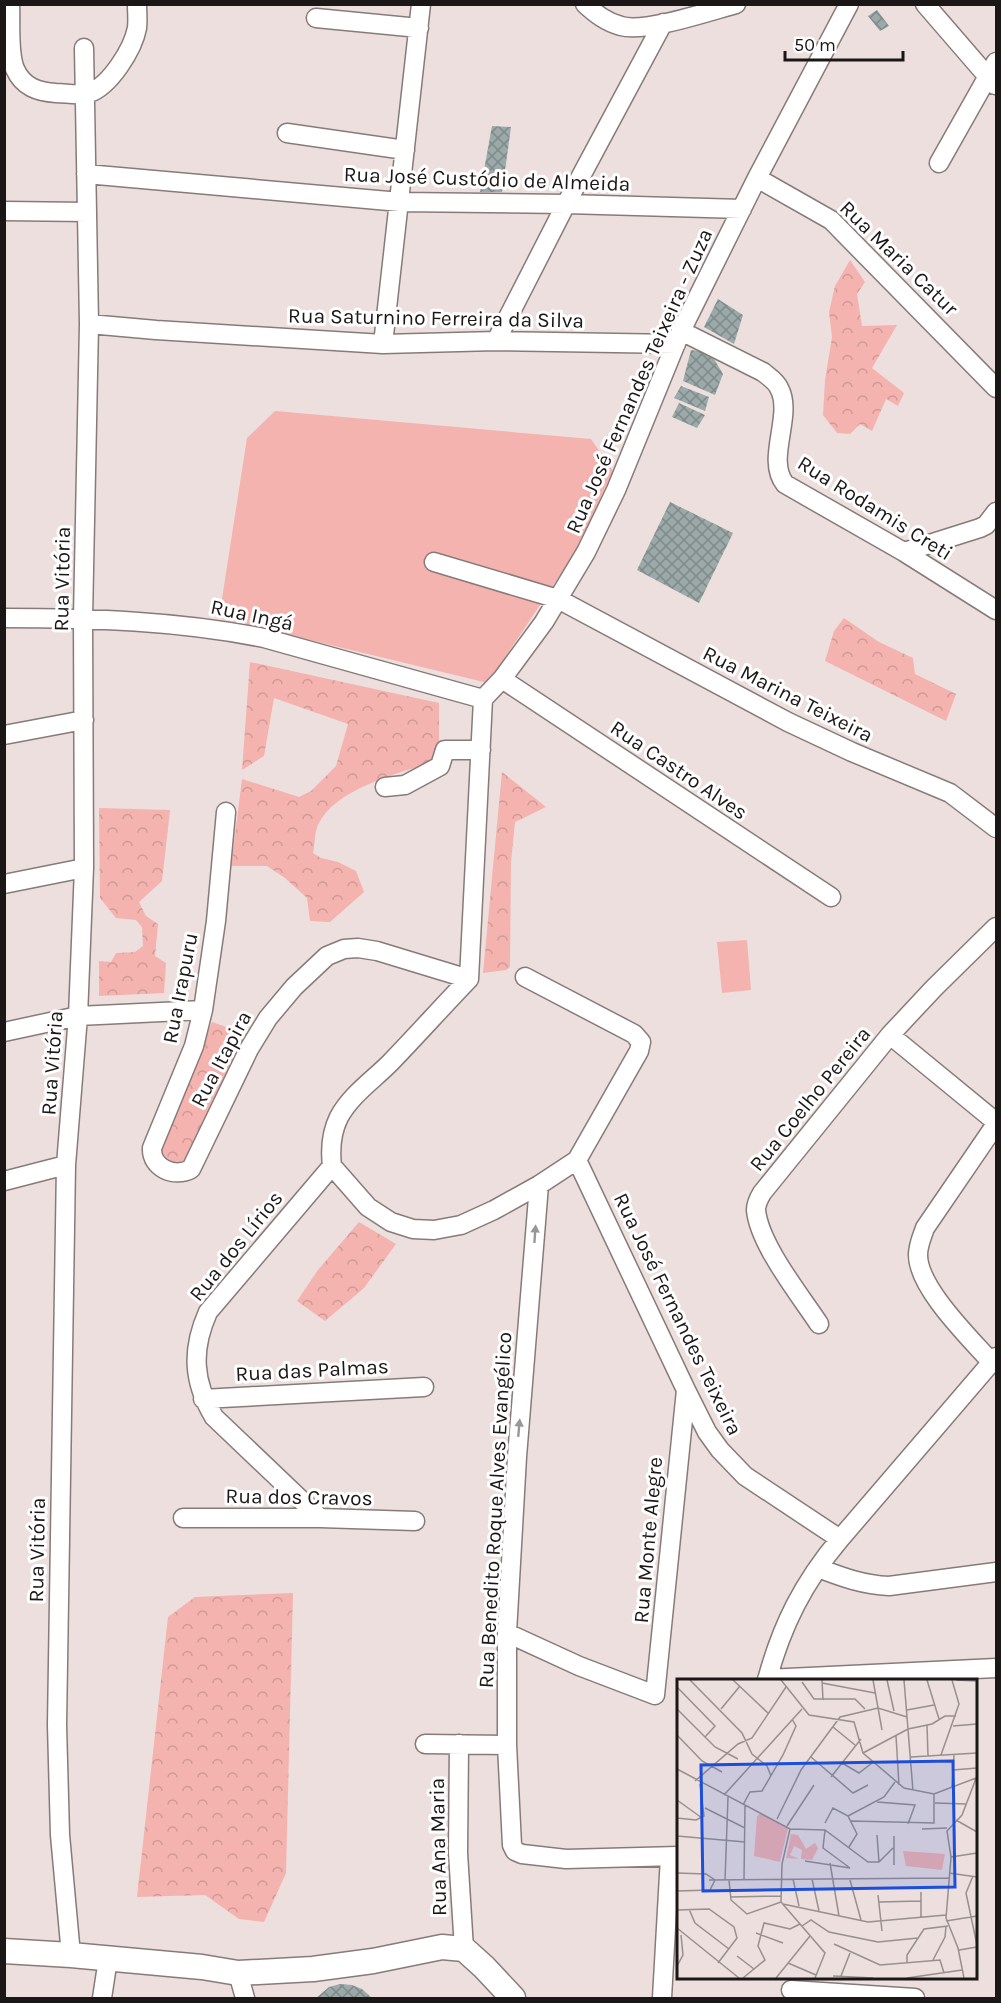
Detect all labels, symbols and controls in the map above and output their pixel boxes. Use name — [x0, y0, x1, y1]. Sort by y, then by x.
scale bar — [785, 24, 904, 62]
text: 50 m — [794, 34, 836, 56]
street label: Rua José Custódio de Almeida — [343, 162, 631, 196]
street label: Rua Maria Catur — [835, 196, 963, 321]
street label: Rua José Fernandes Teixeira - Zuza — [561, 225, 717, 537]
street label: Rua Saturnino Ferreira da Silva — [288, 303, 584, 333]
street label: Rua Rodamis Creti — [793, 451, 957, 565]
street label: Rua Vitória — [49, 526, 75, 632]
street label: Rua Ingá — [208, 595, 296, 635]
street label: Rua Marina Teixeira — [699, 641, 877, 747]
street label: Rua Castro Alves — [606, 715, 752, 825]
street label: Rua Irapuru — [157, 931, 203, 1045]
street label: Rua Itapira — [186, 1007, 256, 1111]
street label: Rua Vitória — [36, 1010, 68, 1116]
street label: Rua Coelho Pereira — [745, 1022, 875, 1176]
street label: Rua dos Lírios — [184, 1186, 288, 1306]
street label: Rua José Fernandes Teixeira — [609, 1189, 747, 1439]
one-way arrow — [531, 1224, 540, 1243]
street label: Rua Benedito Roque Alves Evangélico — [474, 1331, 516, 1689]
street label: Rua das Palmas — [235, 1354, 389, 1386]
one-way arrow — [515, 1419, 524, 1438]
street label: Rua Monte Alegre — [629, 1456, 667, 1624]
street label: Rua dos Cravos — [225, 1484, 373, 1510]
street label: Rua Vitória — [24, 1497, 50, 1603]
inset map — [677, 1679, 977, 1979]
street label: Rua Ana Maria — [425, 1778, 451, 1916]

